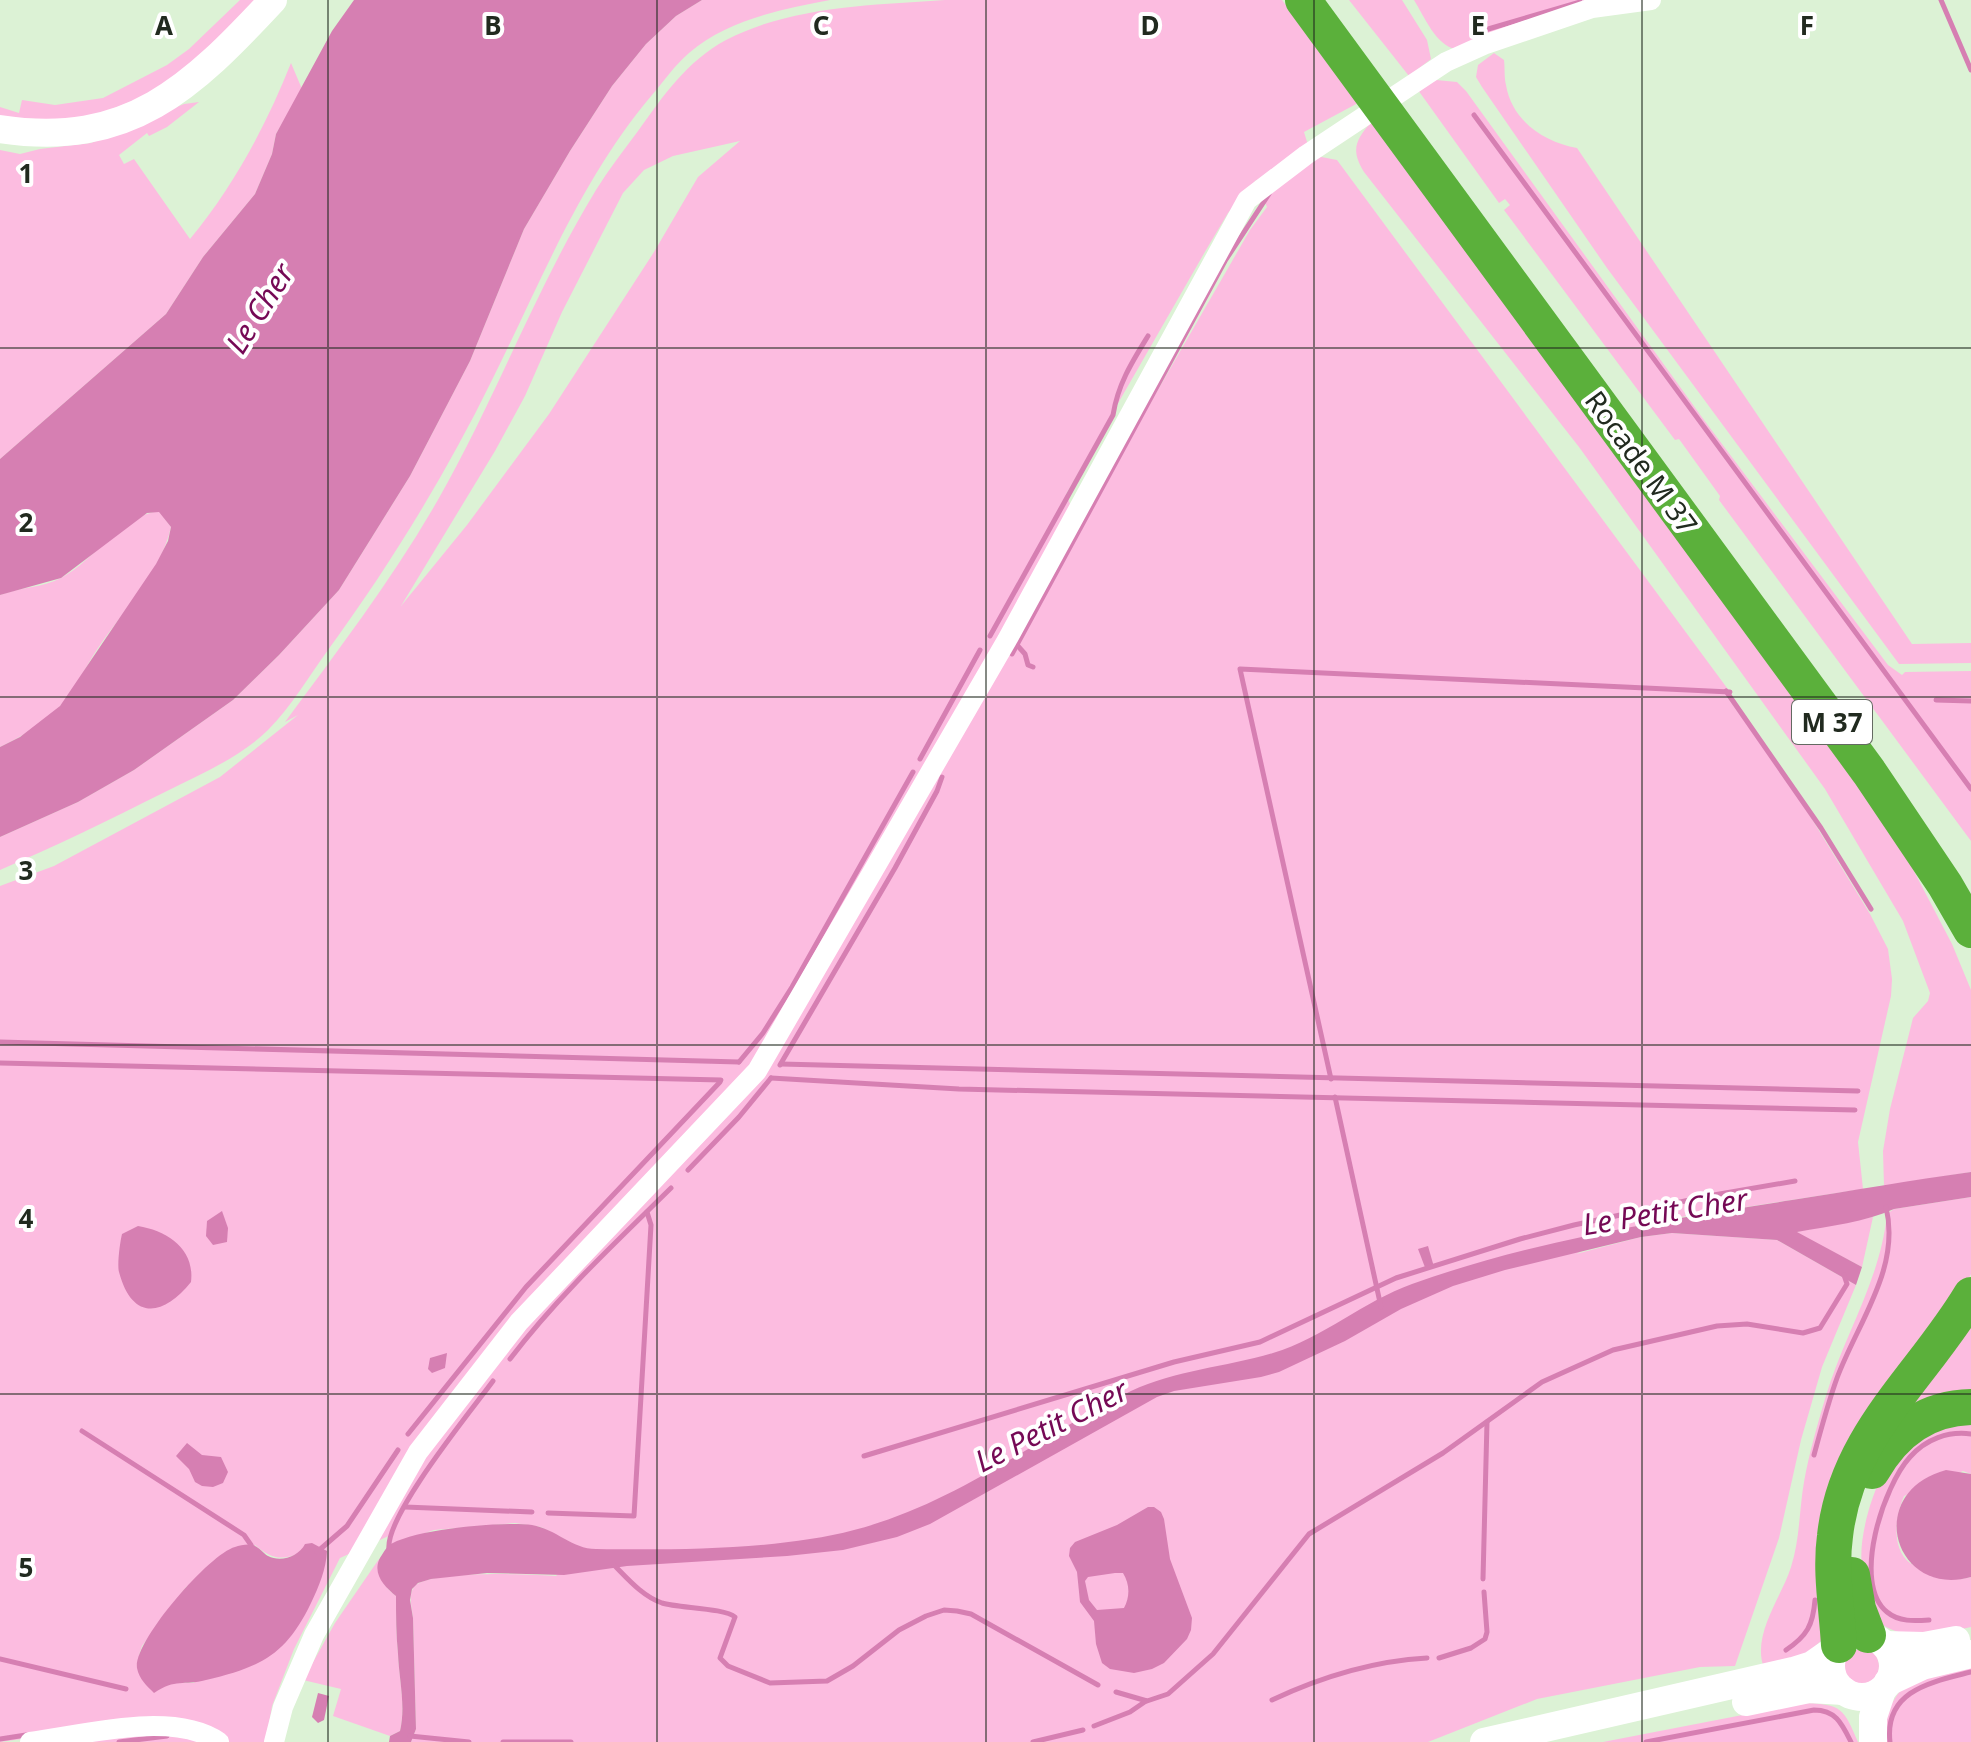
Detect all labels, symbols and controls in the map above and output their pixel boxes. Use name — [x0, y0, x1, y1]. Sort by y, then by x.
text: A — [155, 7, 173, 43]
text: B — [484, 7, 502, 43]
text: C — [813, 7, 829, 43]
text: D — [1140, 7, 1160, 43]
text: E — [1471, 7, 1485, 43]
text: F — [1800, 7, 1814, 43]
text: 1 — [19, 155, 33, 191]
water label: Le Cher — [215, 254, 303, 361]
street label: Rocade M 37 — [1577, 383, 1707, 541]
text: 2 — [19, 504, 34, 540]
road number: M 37 — [1792, 700, 1872, 744]
text: 3 — [19, 852, 33, 888]
water label: Le Petit Cher — [1580, 1178, 1751, 1244]
text: 4 — [19, 1200, 34, 1236]
water label: Le Petit Cher — [968, 1368, 1135, 1481]
text: 5 — [19, 1549, 33, 1585]

